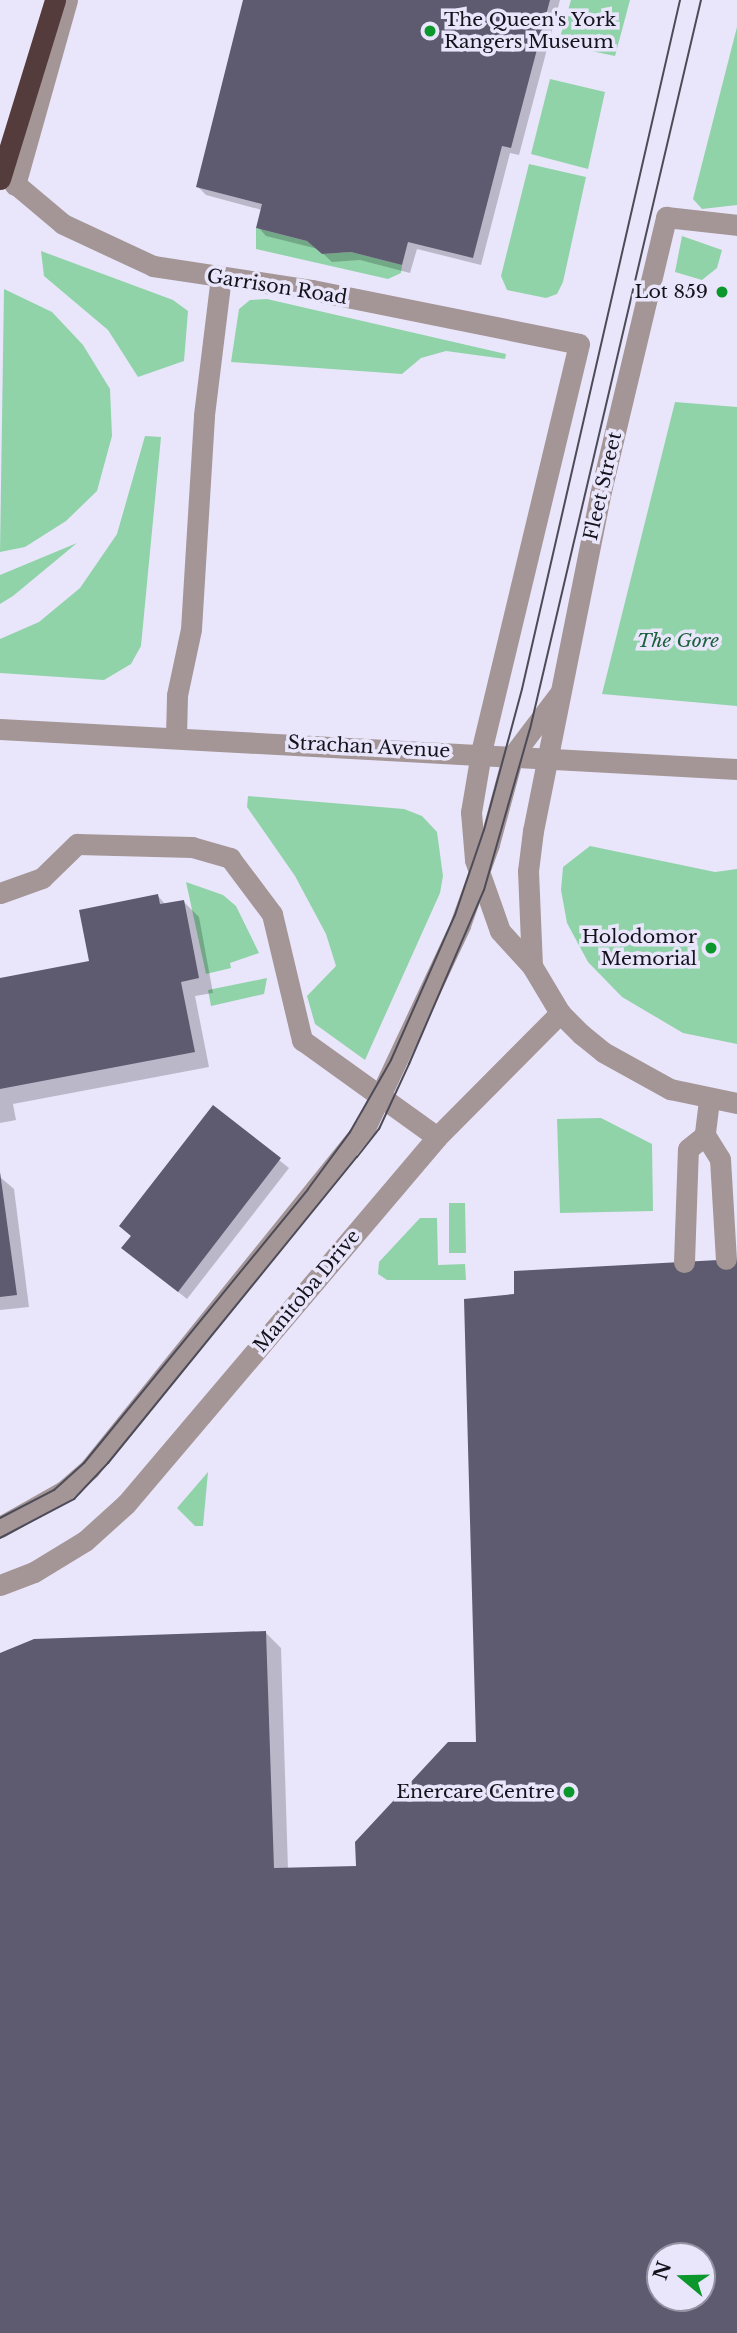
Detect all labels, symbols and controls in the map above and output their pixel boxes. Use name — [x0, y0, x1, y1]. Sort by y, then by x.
place label: The Queen's York Rangers Museum — [444, 9, 617, 53]
marker: The Queen's York Rangers Museum — [422, 23, 438, 39]
street label: Garrison Road — [205, 265, 349, 309]
place label: Lot 859 — [635, 281, 708, 303]
marker: Lot 859 — [714, 284, 730, 300]
street label: Fleet Street — [579, 430, 627, 542]
park label: The Gore — [637, 630, 719, 652]
street label: Strachan Avenue — [287, 731, 451, 763]
place label: Holodomor Memorial — [582, 926, 697, 970]
marker: Holodomor Memorial — [703, 940, 719, 956]
street label: Manitoba Drive — [249, 1225, 365, 1357]
place label: Enercare Centre — [396, 1781, 555, 1803]
marker: Enercare Centre — [561, 1784, 577, 1800]
north arrow — [646, 2242, 716, 2312]
text: N — [649, 2258, 676, 2283]

